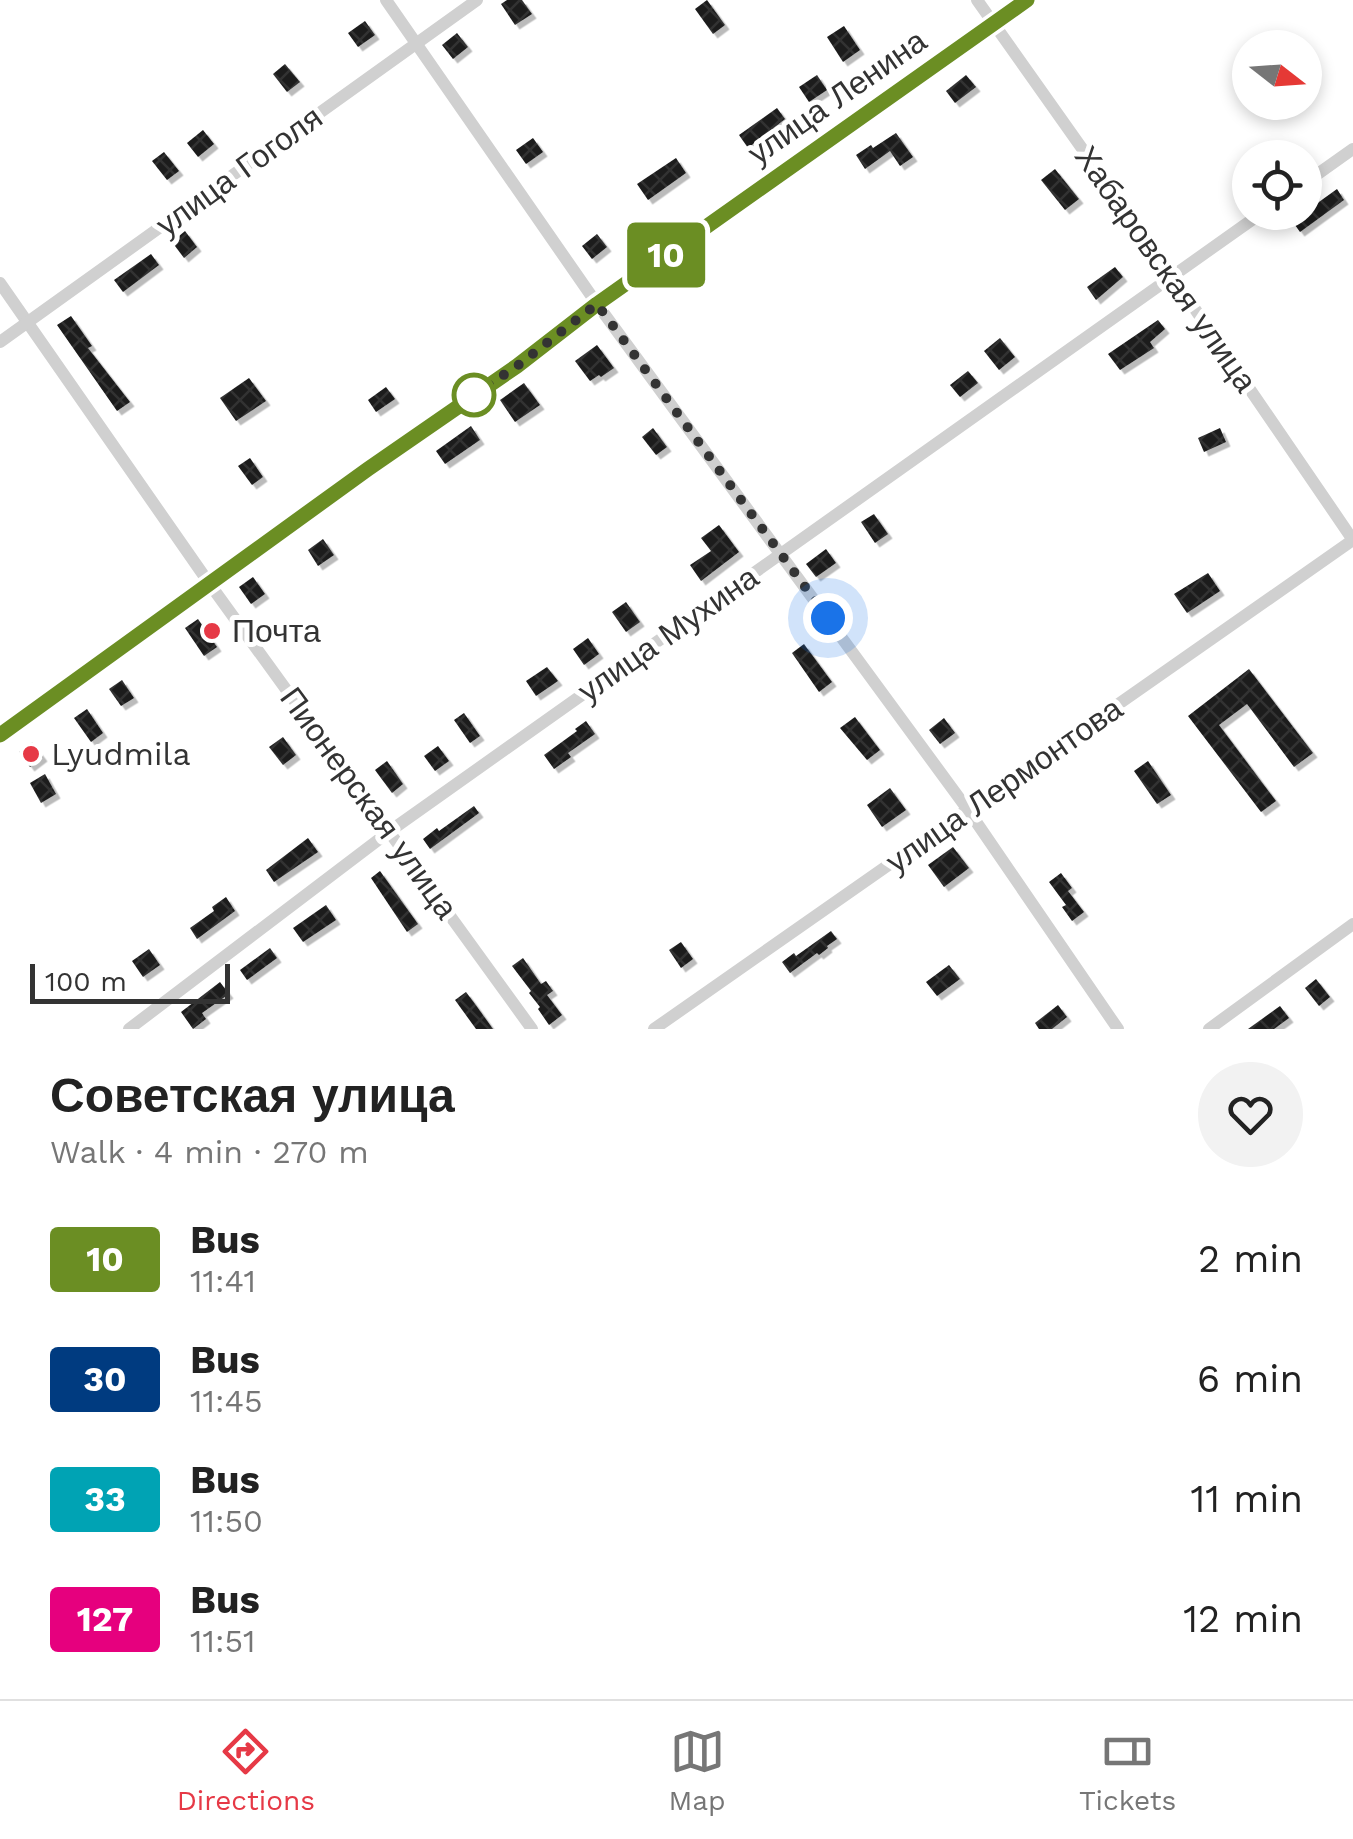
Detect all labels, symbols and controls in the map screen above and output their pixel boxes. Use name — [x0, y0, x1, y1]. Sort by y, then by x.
street label: улица Ленина — [741, 21, 934, 172]
north arrow — [1232, 30, 1322, 120]
map controls — [1232, 30, 1322, 230]
street label: улица Гоголя — [149, 98, 329, 244]
street label: Хабаровская улица — [1067, 139, 1265, 399]
button: locate — [1232, 140, 1322, 230]
line badge: 10 — [621, 222, 711, 288]
text: 10 — [647, 234, 685, 276]
unlabelled marker — [453, 374, 495, 416]
street label: улица Мухина — [571, 558, 766, 710]
your location — [803, 593, 853, 643]
place label: Почта — [232, 612, 321, 650]
marker: Почта — [201, 620, 223, 642]
street label: Пионерская улица — [272, 680, 466, 926]
street label: улица Лермонтова — [879, 689, 1130, 881]
place label: Lyudmila — [51, 735, 191, 773]
marker: Lyudmila — [20, 743, 42, 765]
scale bar — [30, 959, 230, 1004]
text: 100 m — [45, 965, 127, 998]
button: heart — [1198, 1062, 1303, 1167]
text: Советская улица — [50, 1067, 455, 1124]
text: Walk · 4 min · 270 m — [50, 1133, 369, 1171]
text: Bus — [190, 1218, 260, 1262]
text: 2 min — [1198, 1237, 1303, 1281]
text: 10 — [86, 1238, 124, 1280]
text: 11:41 — [190, 1262, 256, 1300]
text: Bus — [190, 1338, 260, 1382]
text: 6 min — [1197, 1357, 1303, 1401]
text: 30 — [83, 1358, 127, 1400]
text: 11:45 — [190, 1382, 263, 1420]
text: Bus — [190, 1458, 260, 1502]
text: 11 min — [1191, 1477, 1303, 1521]
text: 33 — [84, 1478, 126, 1520]
text: 11:50 — [190, 1502, 263, 1540]
text: Bus — [190, 1578, 260, 1622]
text: 12 min — [1183, 1597, 1303, 1641]
text: 127 — [77, 1598, 133, 1640]
text: 11:51 — [190, 1622, 256, 1660]
tab: Directions — [177, 1724, 315, 1817]
tab: Map — [669, 1724, 726, 1817]
tab: Tickets — [1079, 1724, 1176, 1817]

